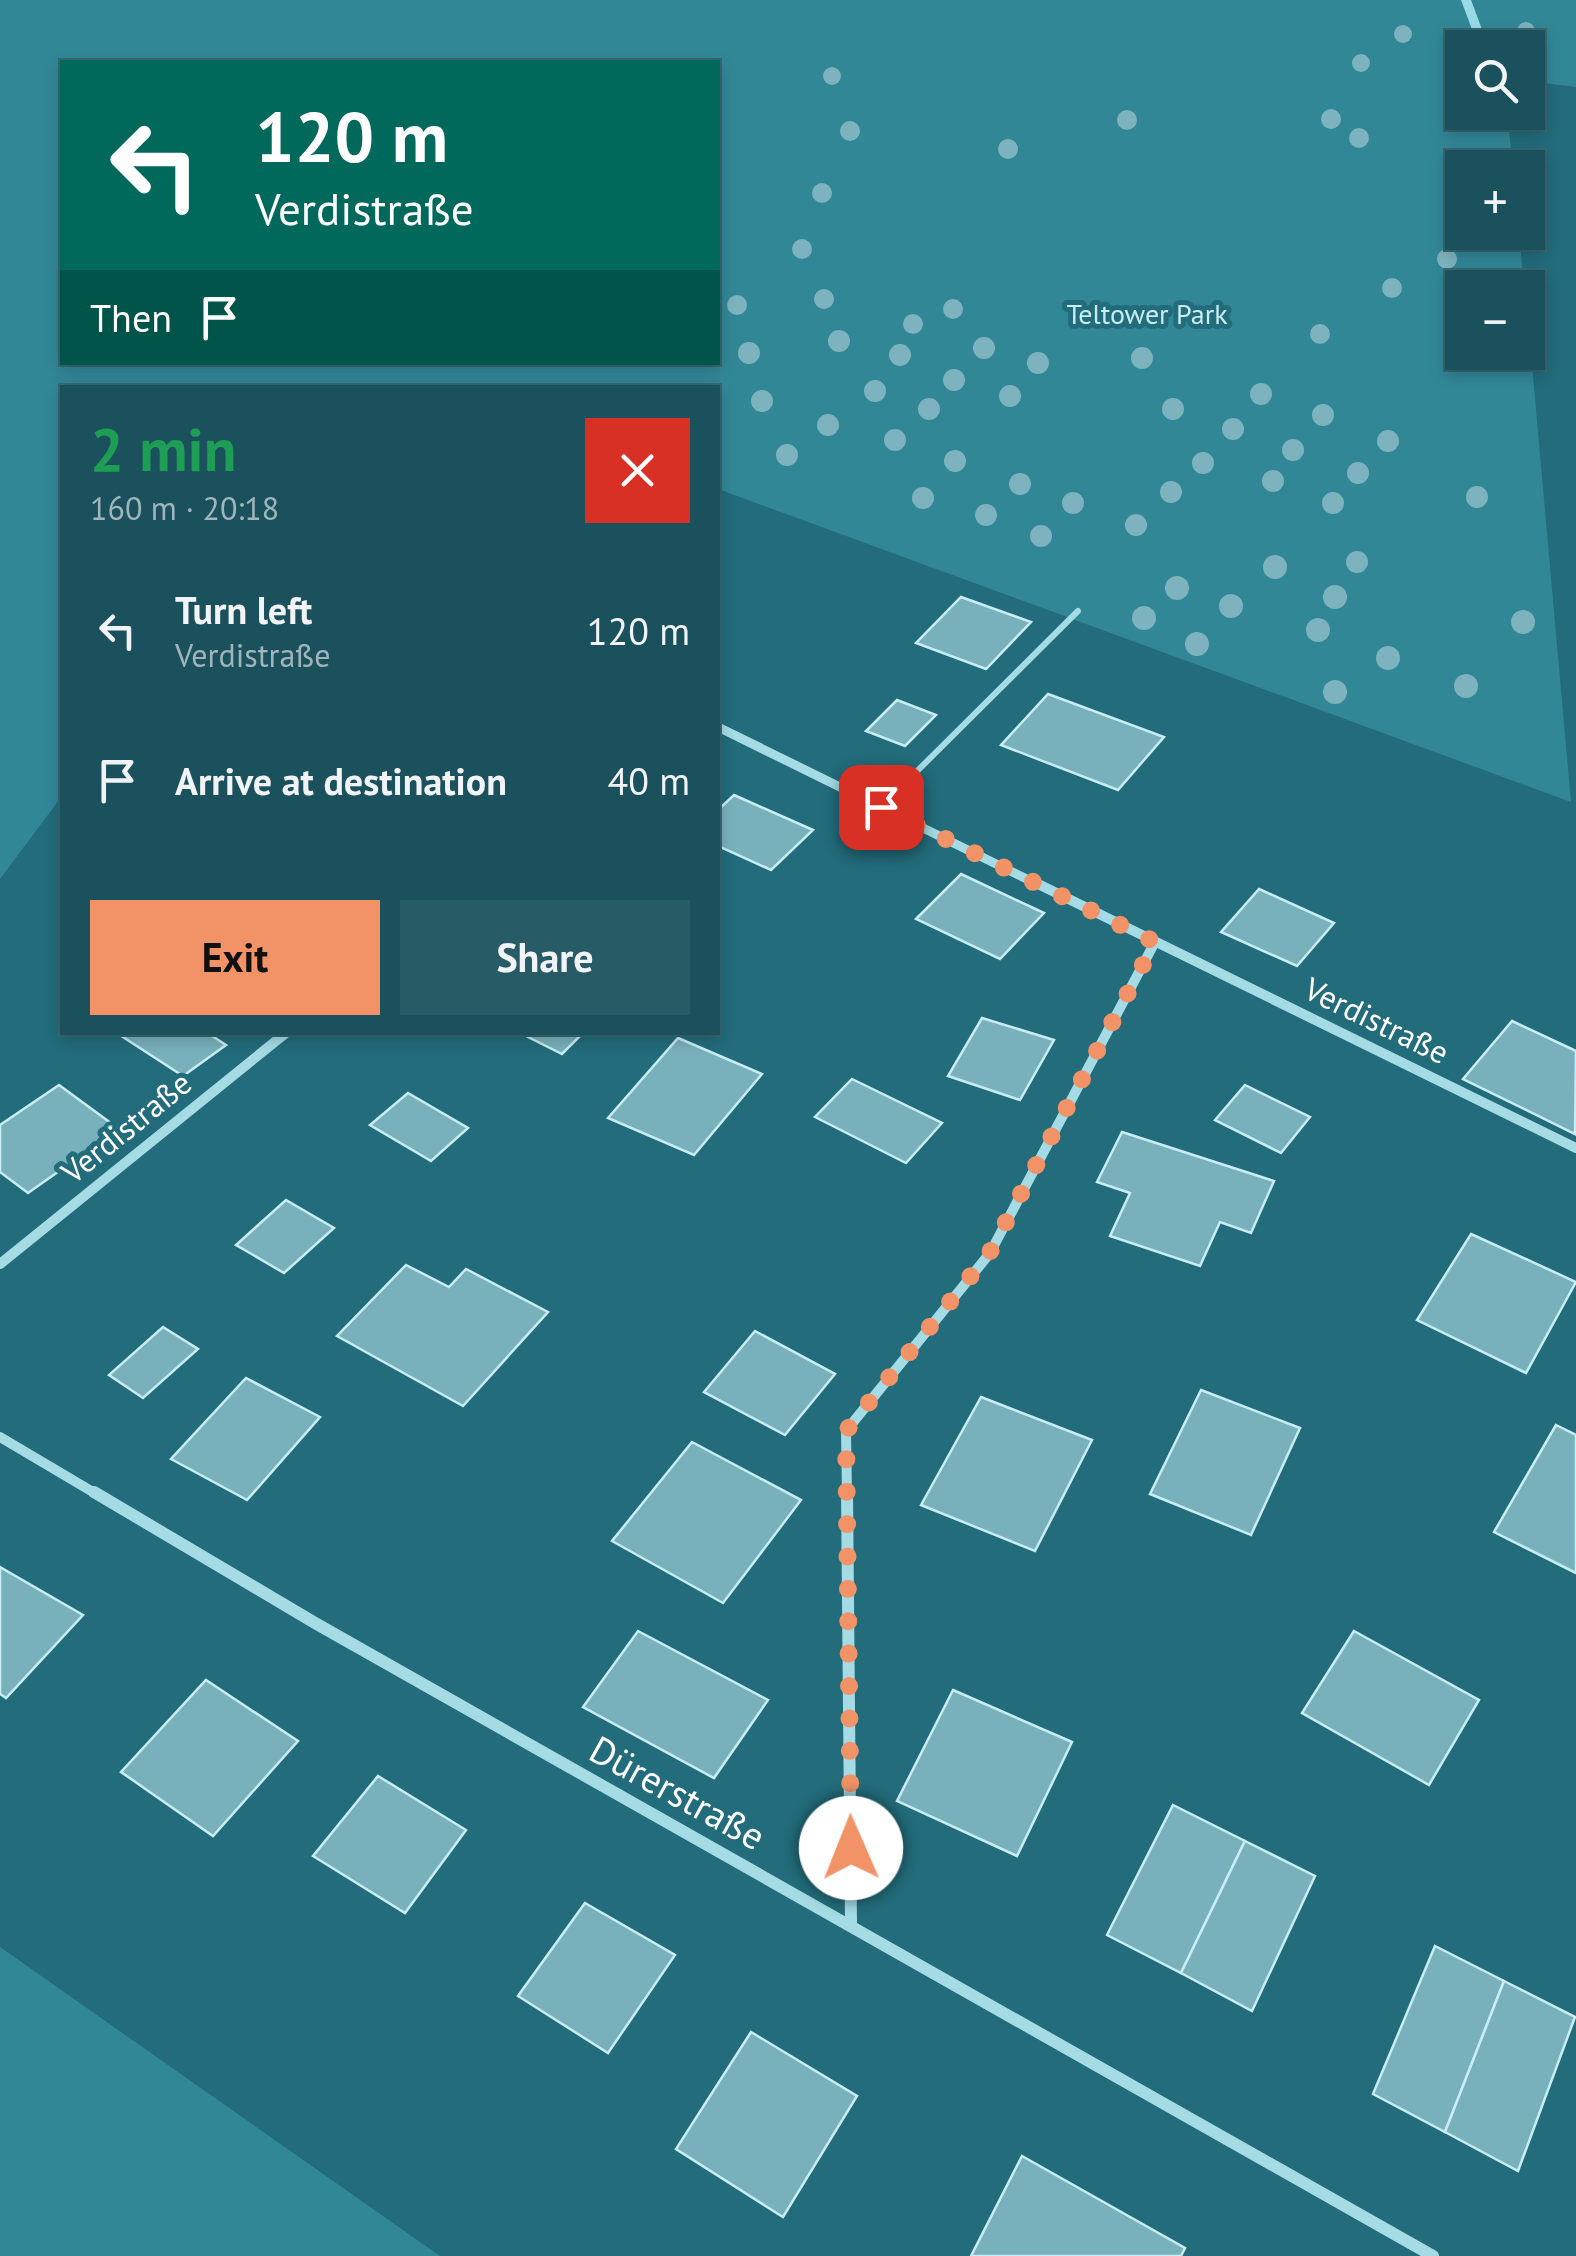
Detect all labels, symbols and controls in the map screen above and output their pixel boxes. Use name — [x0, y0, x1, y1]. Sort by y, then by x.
map controls — [1445, 30, 1545, 370]
button: search — [1445, 30, 1545, 130]
text: 120 m — [255, 91, 448, 181]
icon: left — [90, 100, 220, 230]
button: + — [1445, 150, 1545, 250]
text: Verdistraße — [255, 179, 474, 237]
button: − — [1445, 270, 1545, 370]
icon: arrive — [192, 290, 247, 345]
text: Then — [90, 293, 172, 342]
park label: Teltower Park — [1066, 295, 1228, 332]
text: 2 min — [90, 410, 236, 488]
button: close — [585, 418, 690, 523]
text: 160 m · 20:18 — [90, 487, 279, 529]
text: Turn left — [175, 585, 312, 634]
icon: left — [90, 603, 145, 658]
text: 120 m — [587, 606, 690, 655]
text: Verdistraße — [175, 634, 331, 676]
icon: arrive — [90, 753, 145, 808]
text: Arrive at destination — [175, 756, 507, 805]
text: 40 m — [608, 756, 690, 805]
pin — [839, 765, 924, 850]
icon: arrive — [854, 780, 909, 835]
button: Exit — [90, 900, 380, 1015]
button: Share — [400, 900, 690, 1015]
street label: Verdistraße — [1297, 967, 1456, 1073]
street label: Verdistraße — [52, 1062, 200, 1193]
street label: Dürerstraße — [582, 1724, 774, 1860]
position arrow — [799, 1796, 903, 1900]

